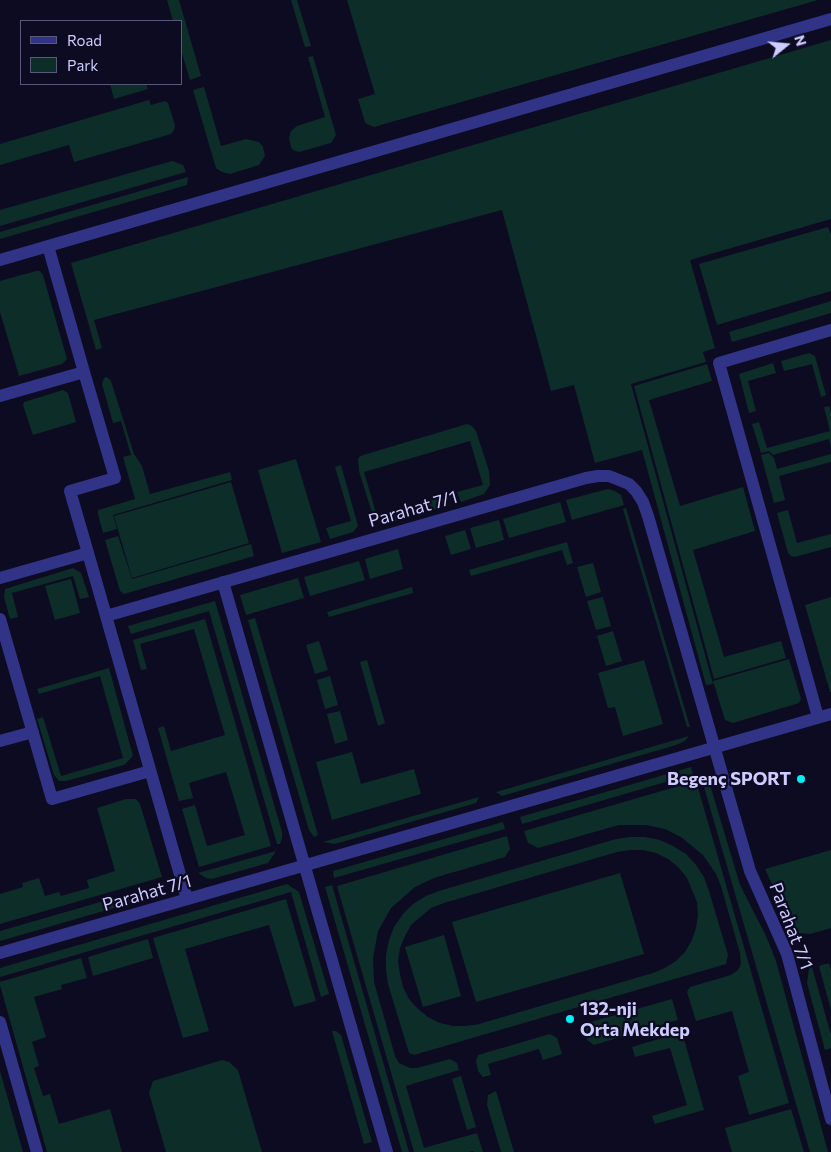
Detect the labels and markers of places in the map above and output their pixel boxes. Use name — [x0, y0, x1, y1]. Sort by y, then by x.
place label: Begenç SPORT — [667, 768, 791, 790]
marker: Begenç SPORT — [795, 773, 807, 785]
place label: 132-nji Orta Mekdep — [580, 998, 690, 1040]
marker: 132-nji Orta Mekdep — [564, 1013, 576, 1025]

